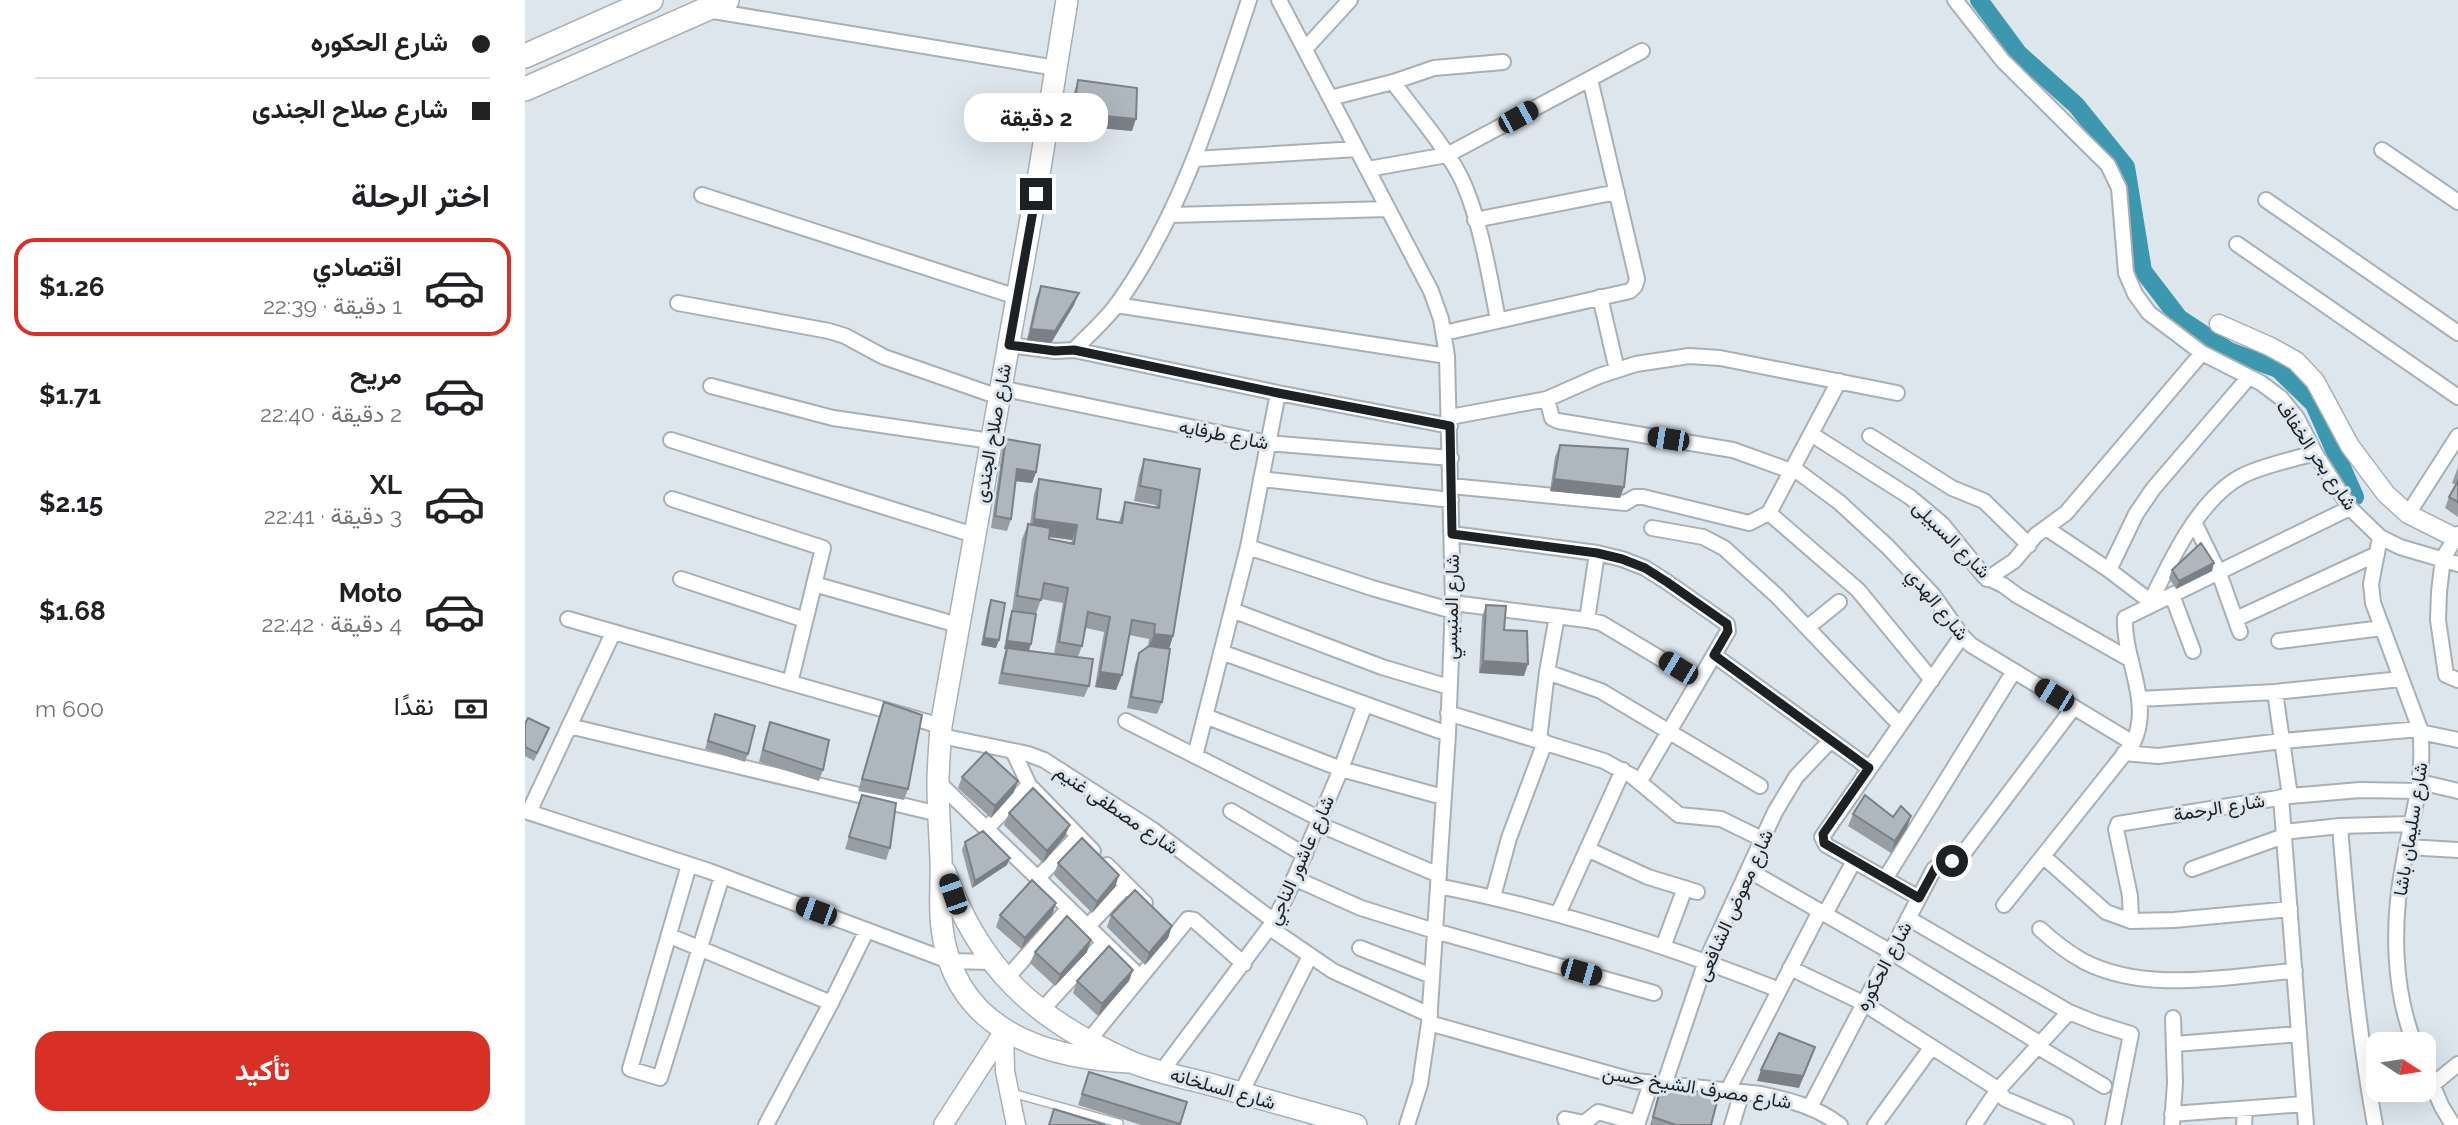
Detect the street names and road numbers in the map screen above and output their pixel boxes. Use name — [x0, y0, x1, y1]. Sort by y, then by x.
street label: شارع صلاح الجندى — [969, 362, 1017, 505]
street label: شارع بحر الخفاف — [2271, 396, 2362, 515]
street label: شارع طرفايه — [1177, 415, 1271, 455]
street label: شارع السبيلى — [1907, 496, 1995, 584]
street label: شارع المنيسي — [1439, 554, 1468, 660]
street label: شارع الهدي — [1899, 564, 1974, 647]
street label: شارع مصطفى غنيم — [1050, 760, 1183, 860]
street label: شارع سليمان باشا — [2389, 761, 2433, 898]
street label: شارع الرحمة — [2172, 789, 2267, 827]
street label: شارع عاشور الناجي — [1262, 792, 1343, 930]
street label: شارع معوض الشافعى — [1691, 826, 1779, 985]
street label: شارع الحكوره — [1850, 918, 1917, 1015]
street label: شارع مصرف الشيخ حسن — [1600, 1061, 1793, 1116]
street label: شارع السلخانه — [1167, 1063, 1278, 1115]

